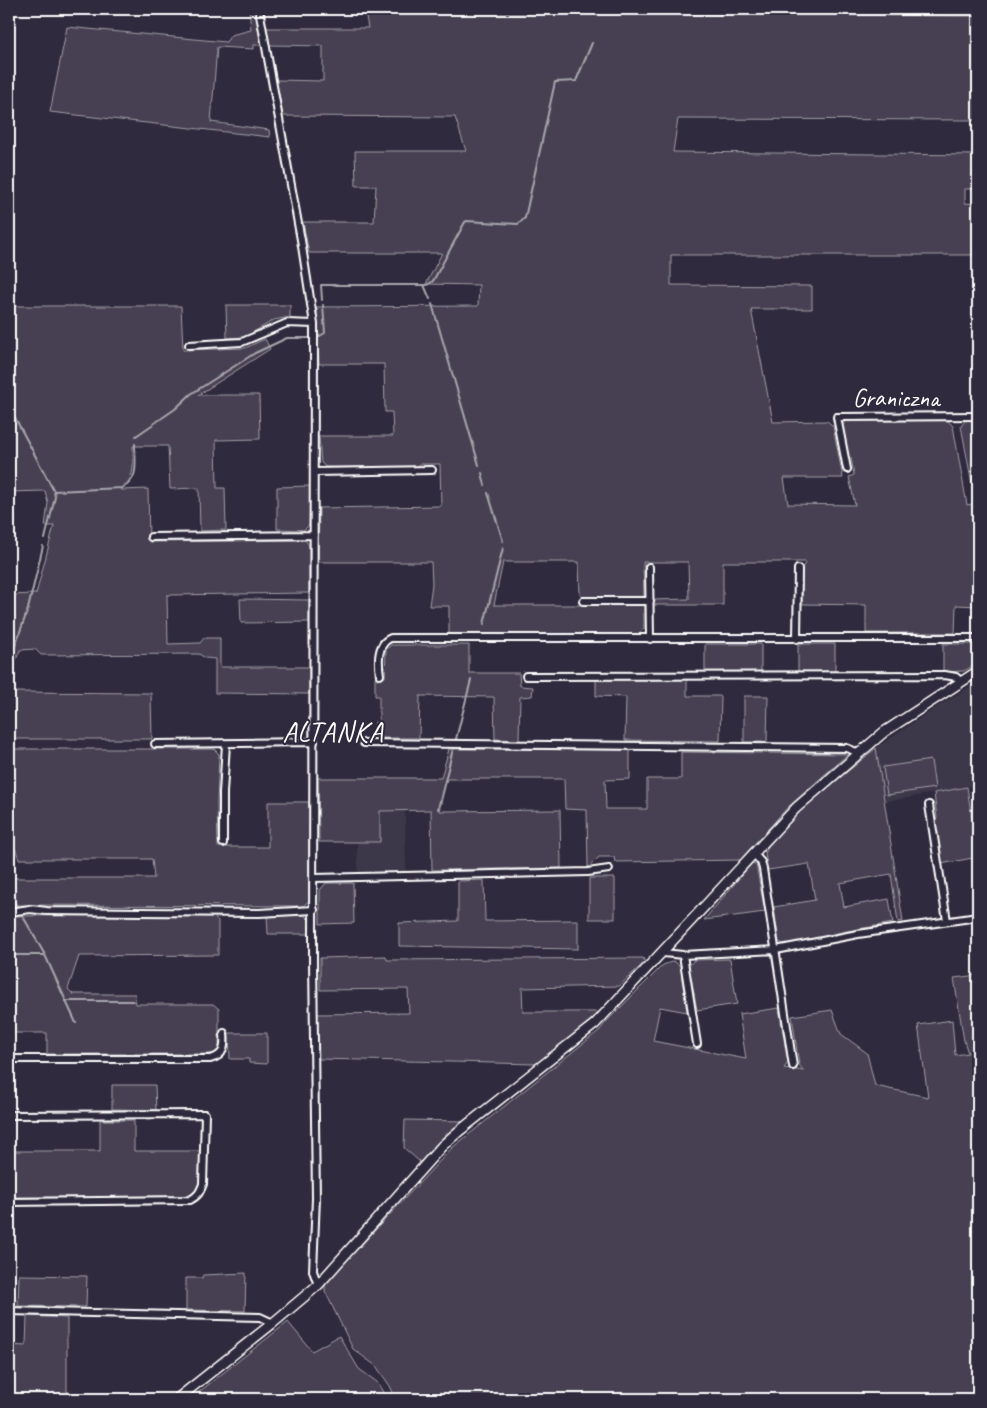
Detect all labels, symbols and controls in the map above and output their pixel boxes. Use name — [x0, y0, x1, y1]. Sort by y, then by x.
street label: Graniczna — [853, 382, 942, 414]
district label: ALTANKA — [283, 714, 384, 749]

